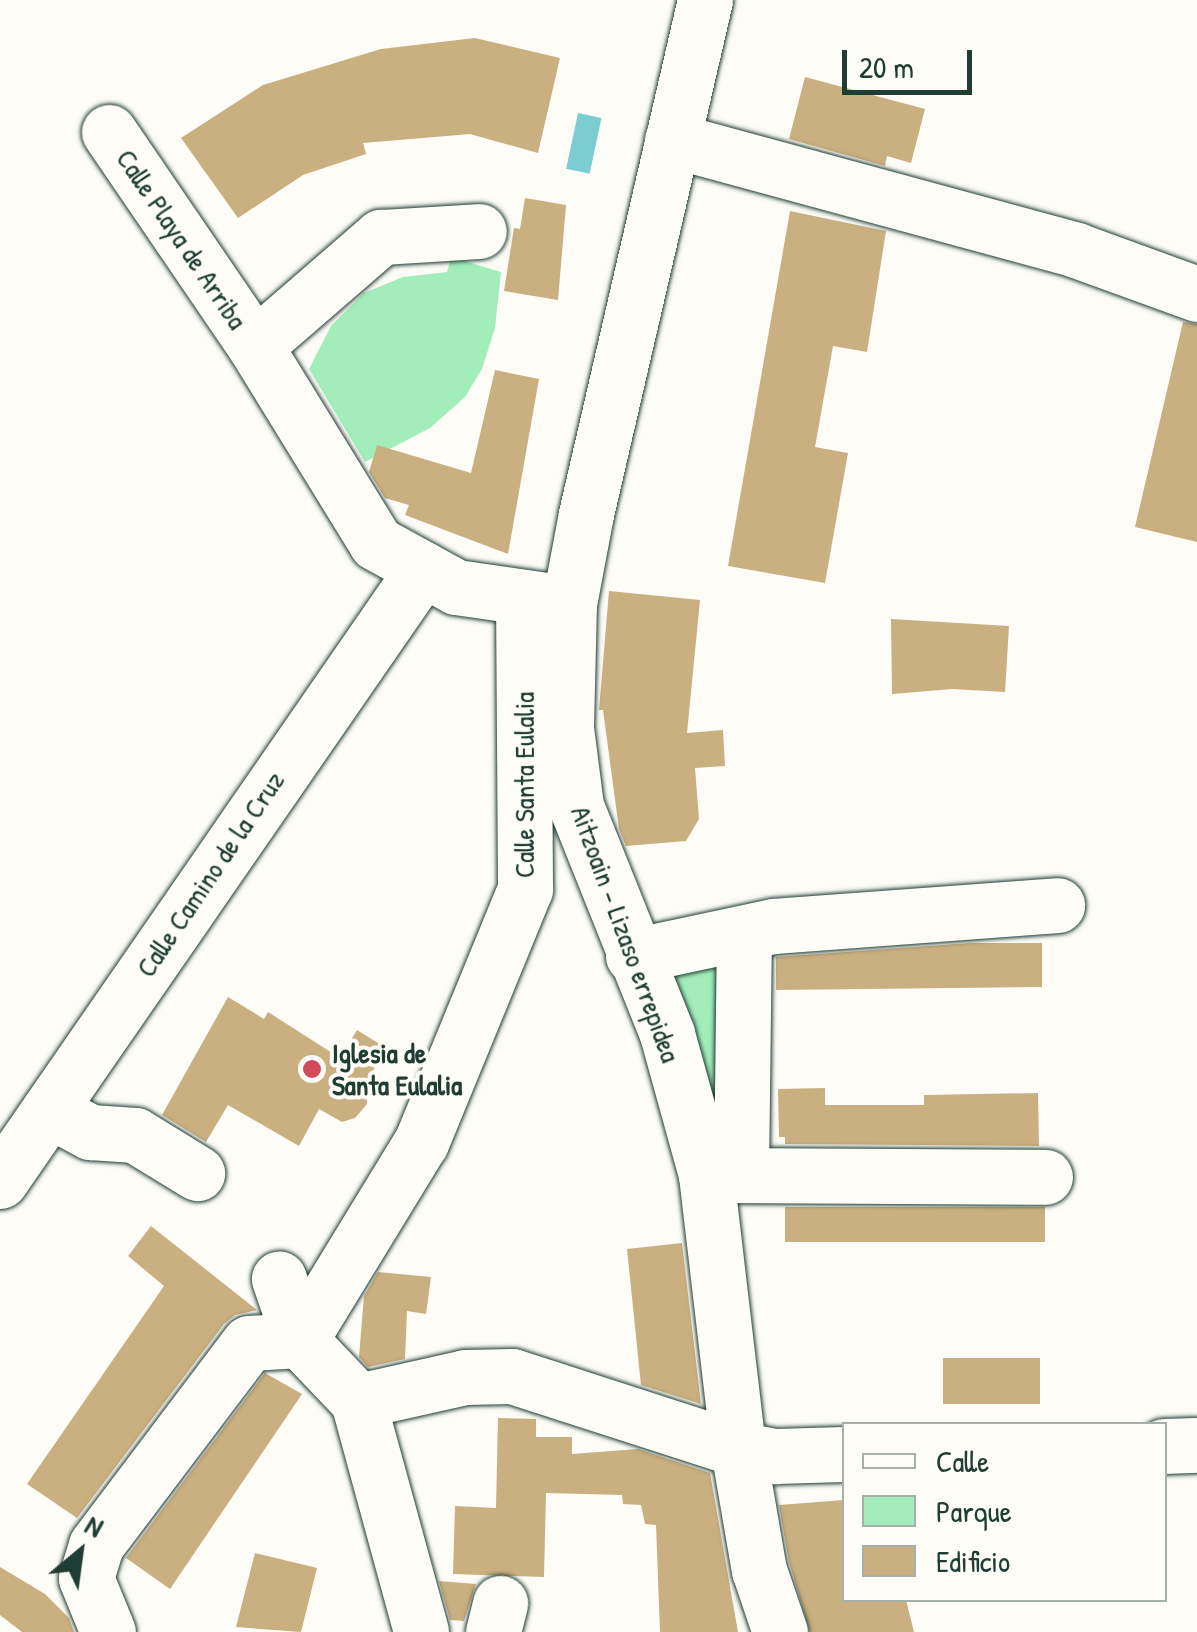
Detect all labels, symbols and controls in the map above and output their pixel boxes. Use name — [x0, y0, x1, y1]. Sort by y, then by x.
scale bar — [847, 30, 977, 92]
text: 20 m — [859, 47, 914, 87]
street label: Calle Playa de Arriba — [109, 143, 255, 335]
street label: Calle Santa Eulalia — [507, 692, 541, 878]
street label: Calle Camino de la Cruz — [129, 765, 291, 983]
street label: Aitzoain - Lizaso errepidea — [564, 801, 688, 1067]
place label: Iglesia de Santa Eulalia — [332, 1036, 462, 1102]
marker: Iglesia de Santa Eulalia — [301, 1058, 323, 1080]
legend — [842, 1422, 1167, 1602]
text: Calle — [936, 1441, 989, 1481]
text: Parque — [936, 1491, 1012, 1531]
north arrow — [30, 1502, 130, 1602]
text: N — [79, 1506, 110, 1546]
text: Edificio — [936, 1541, 1010, 1581]

